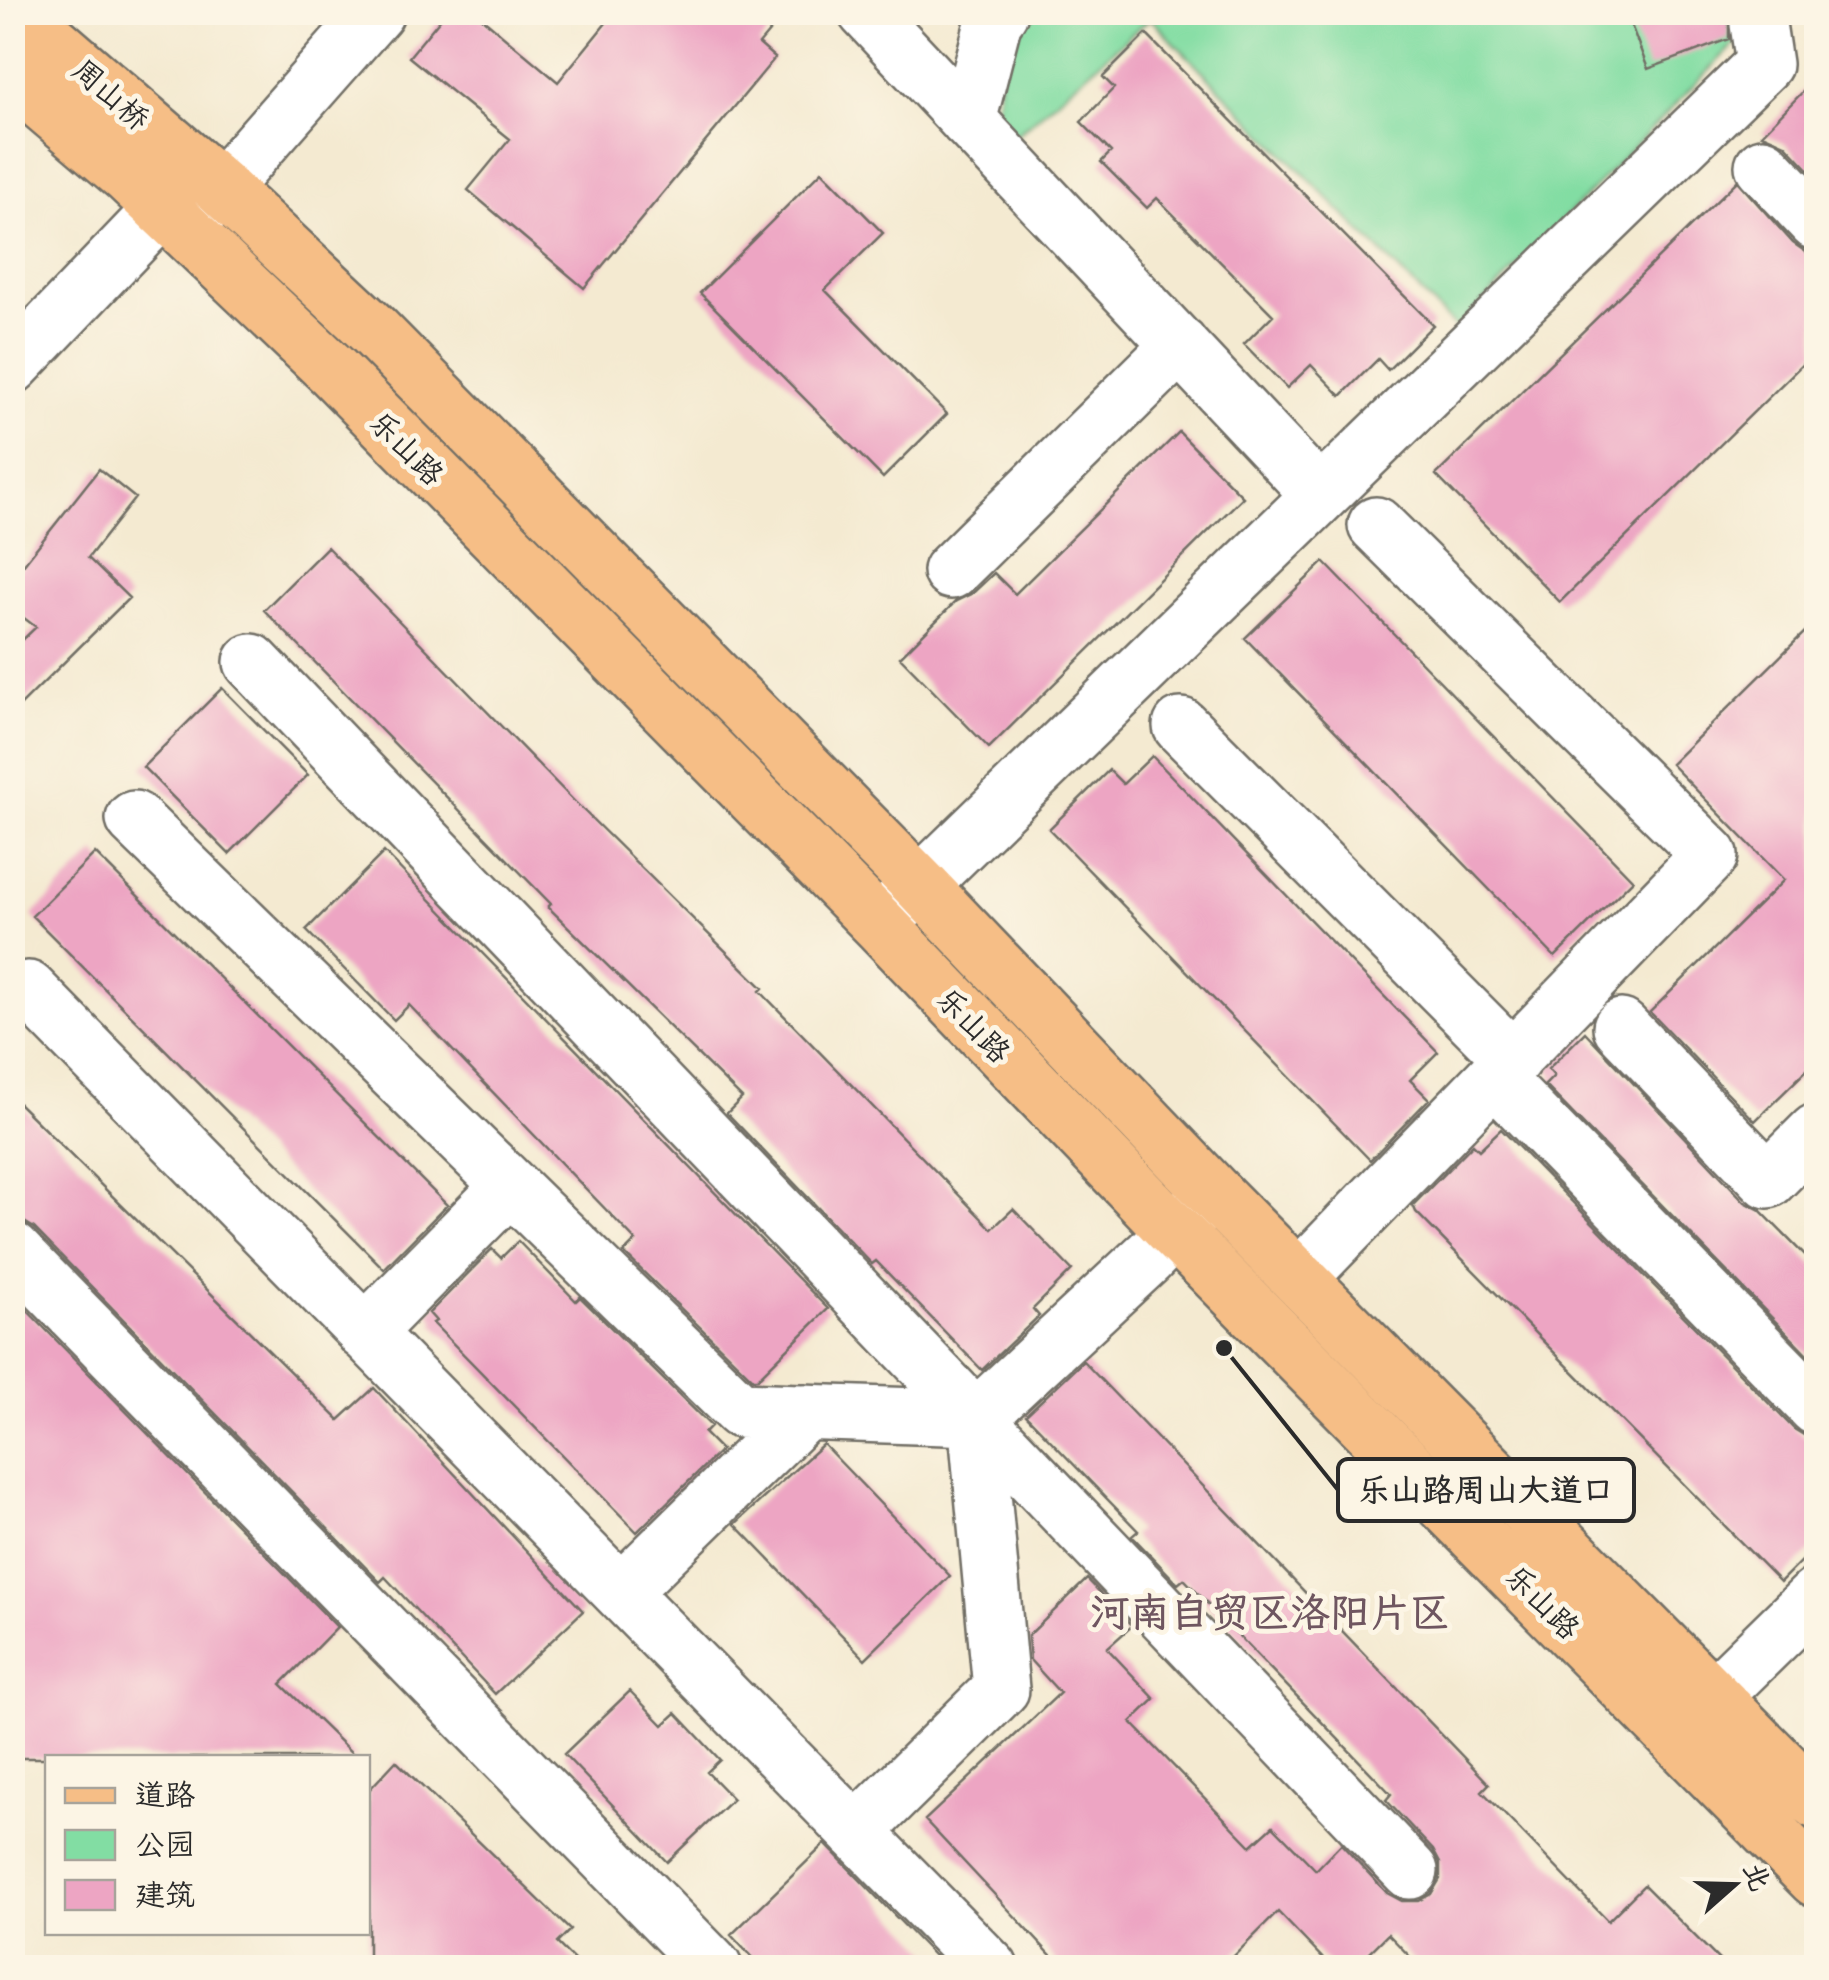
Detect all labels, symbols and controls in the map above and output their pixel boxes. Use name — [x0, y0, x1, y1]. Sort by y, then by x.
street label: 周山桥 — [65, 48, 159, 138]
street label: 乐山路 — [362, 401, 454, 493]
street label: 乐山路 — [929, 978, 1021, 1070]
callout: 乐山路周山大道口 — [1338, 1459, 1634, 1521]
text: 乐山路周山大道口 — [1358, 1467, 1614, 1509]
street label: 乐山路 — [1498, 1555, 1590, 1647]
district label: 河南自贸区洛阳片区 — [1090, 1584, 1450, 1636]
legend — [45, 1755, 370, 1935]
text: 道路 — [135, 1773, 195, 1813]
text: 公园 — [135, 1823, 195, 1863]
north arrow — [1684, 1835, 1784, 1935]
text: 北 — [1737, 1857, 1780, 1895]
text: 建筑 — [135, 1873, 195, 1913]

